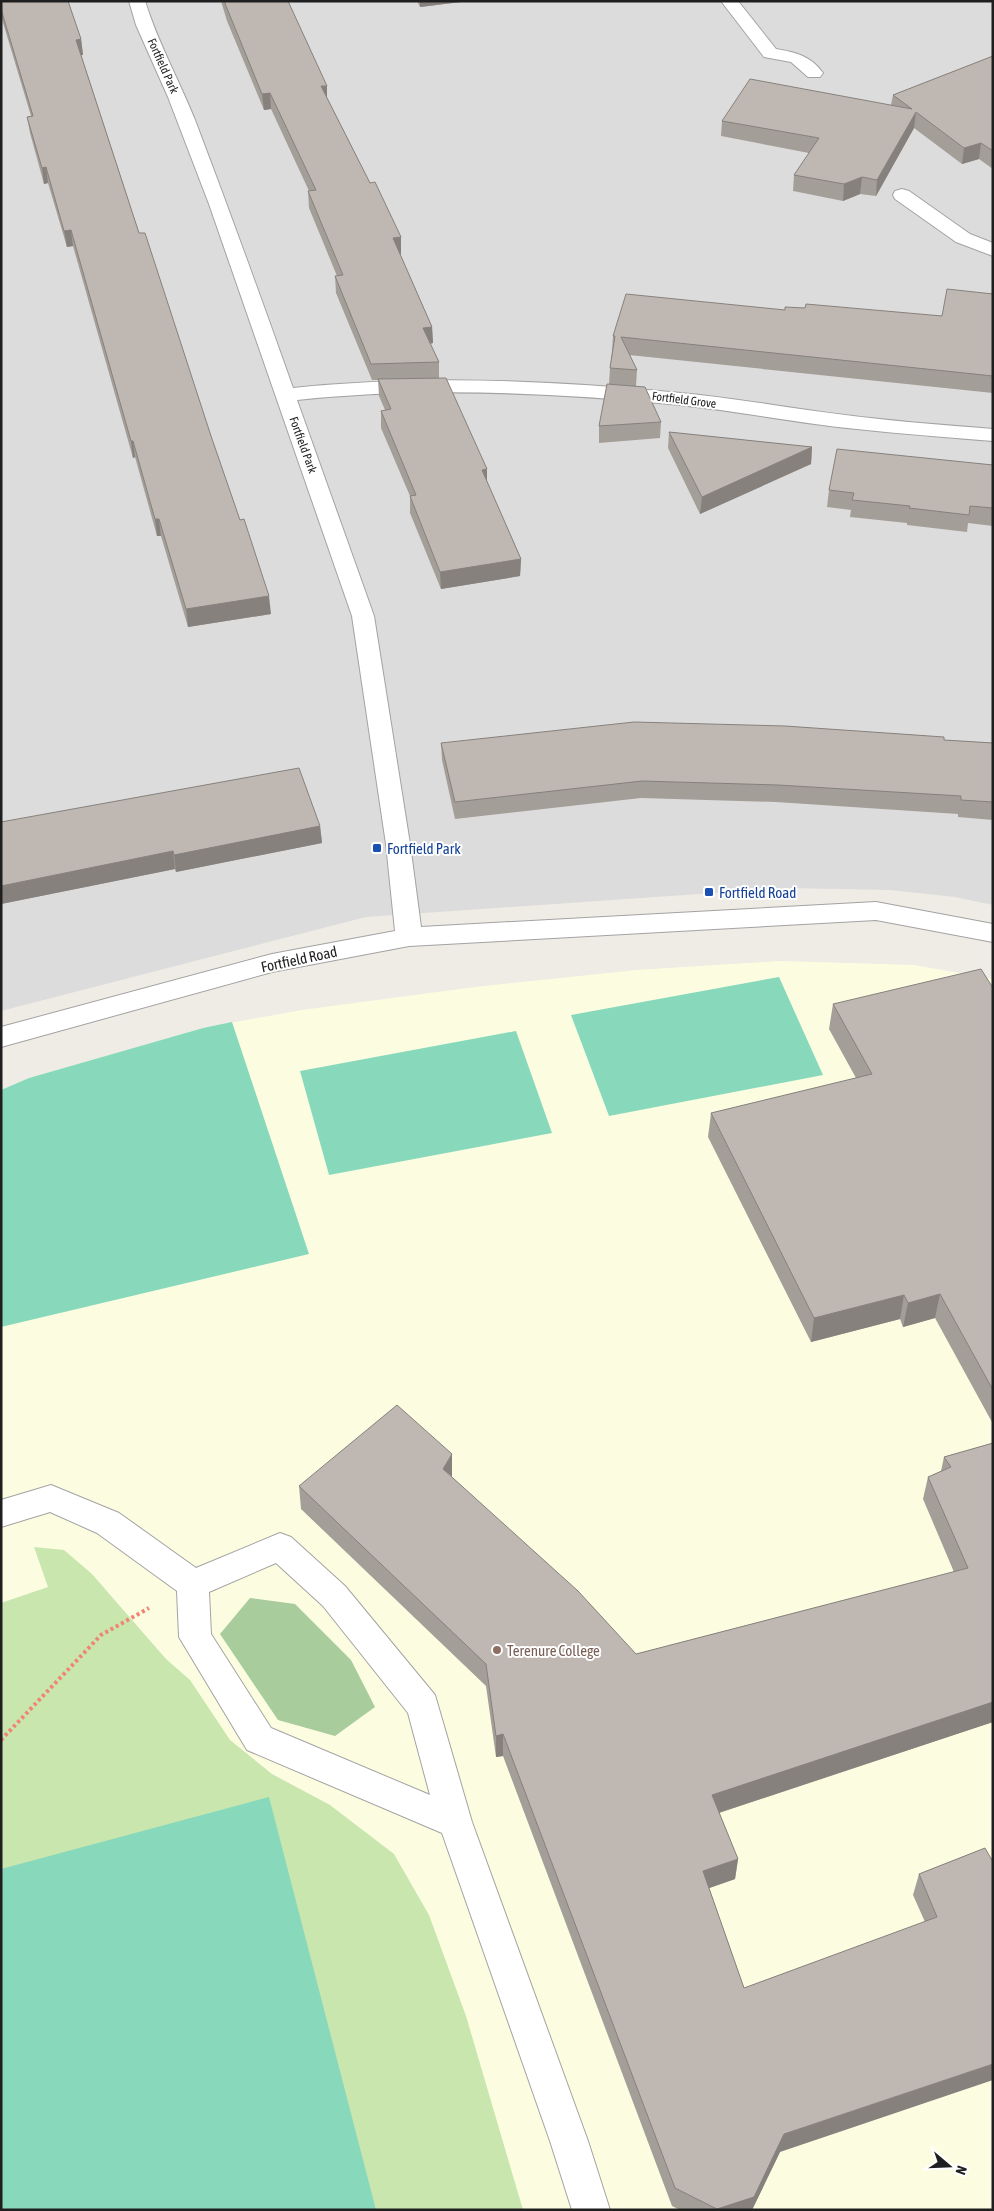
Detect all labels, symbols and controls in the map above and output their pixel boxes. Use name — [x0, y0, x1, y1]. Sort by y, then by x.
street label: Fortfield Park — [145, 36, 182, 96]
street label: Fortfield Grove — [651, 389, 717, 411]
street label: Fortfield Park — [286, 415, 320, 476]
place label: Fortfield Park — [387, 840, 461, 857]
marker: Fortfield Park — [371, 842, 383, 854]
place label: Fortfield Road — [719, 884, 796, 901]
marker: Fortfield Road — [703, 886, 715, 898]
street label: Fortfield Road — [259, 943, 339, 975]
place label: Terenure College — [507, 1642, 600, 1659]
marker: Terenure College — [491, 1644, 503, 1656]
north arrow — [924, 2141, 974, 2191]
text: N — [952, 2164, 970, 2177]

